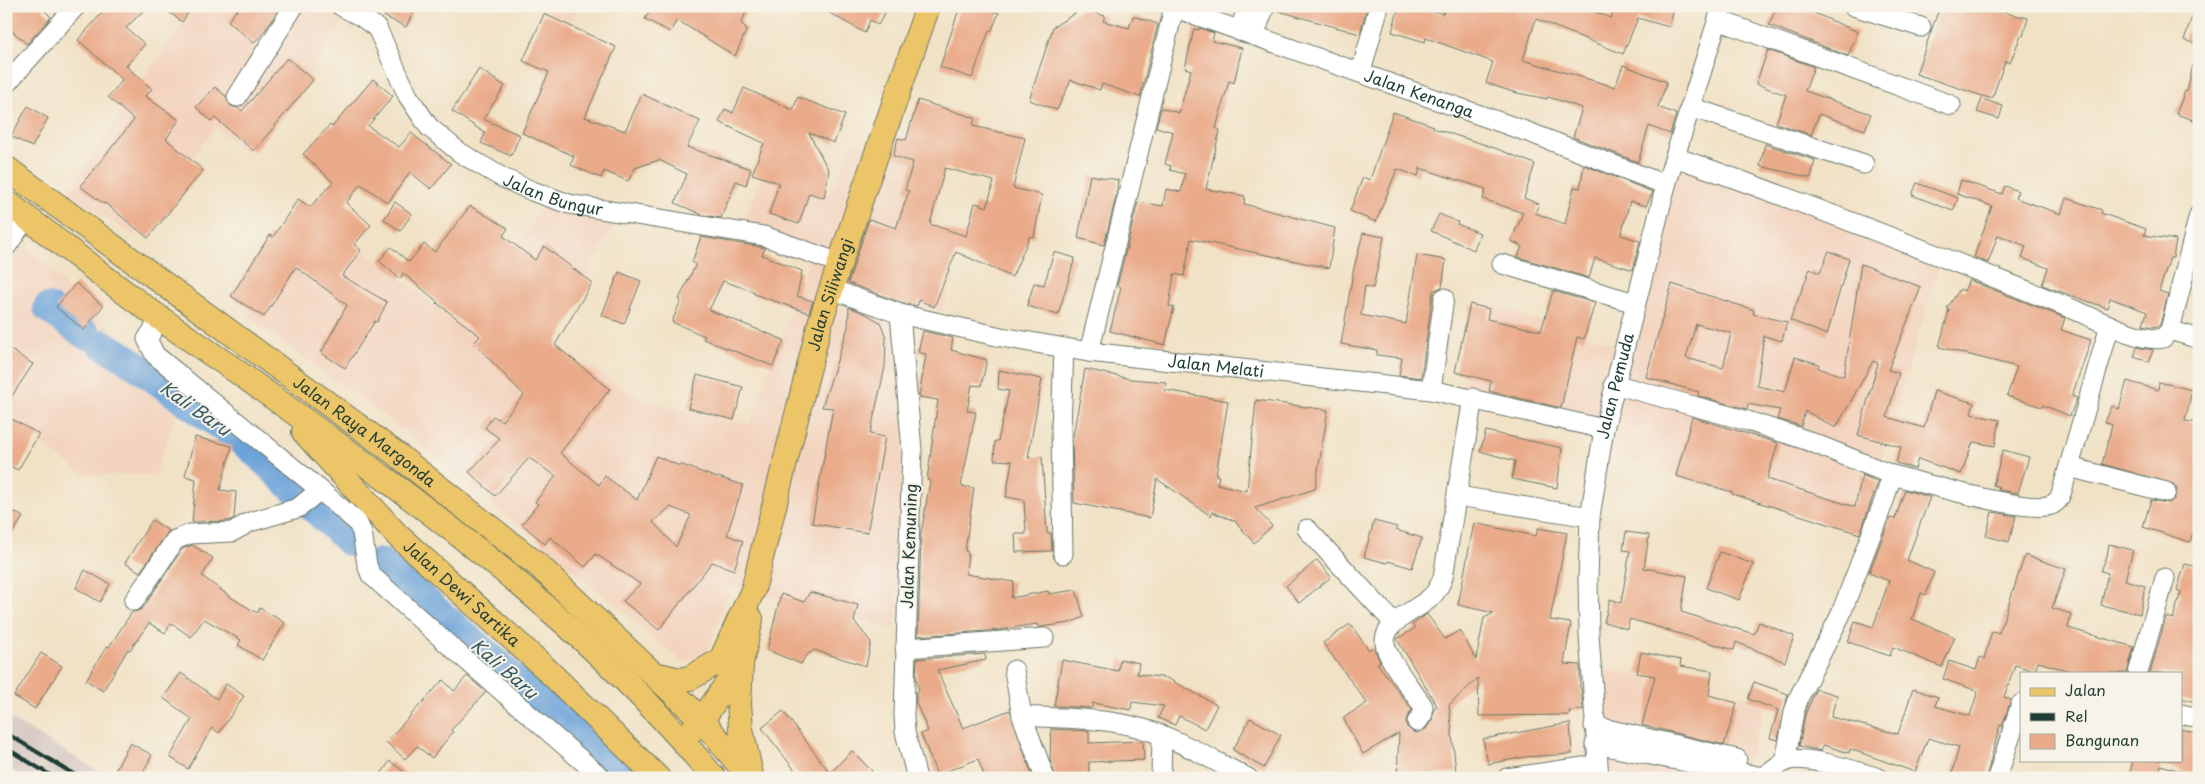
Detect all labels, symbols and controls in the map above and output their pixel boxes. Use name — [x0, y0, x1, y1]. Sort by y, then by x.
street label: Jalan Kenanga — [1361, 62, 1478, 123]
street label: Jalan Bungur — [500, 167, 606, 221]
street label: Jalan Siliwangi — [800, 235, 858, 353]
street label: Jalan Pemuda — [1590, 330, 1639, 440]
street label: Jalan Melati — [1167, 348, 1265, 382]
street label: Jalan Raya Margonda — [289, 369, 442, 492]
water label: Kali Baru — [155, 374, 238, 443]
street label: Jalan Kemuning — [894, 483, 922, 609]
street label: Jalan Dewi Sartika — [399, 534, 526, 652]
water label: Kali Baru — [466, 631, 545, 706]
legend — [2020, 672, 2182, 762]
text: Jalan — [2065, 678, 2106, 701]
text: Rel — [2065, 704, 2087, 727]
text: Bangunan — [2065, 728, 2139, 751]

